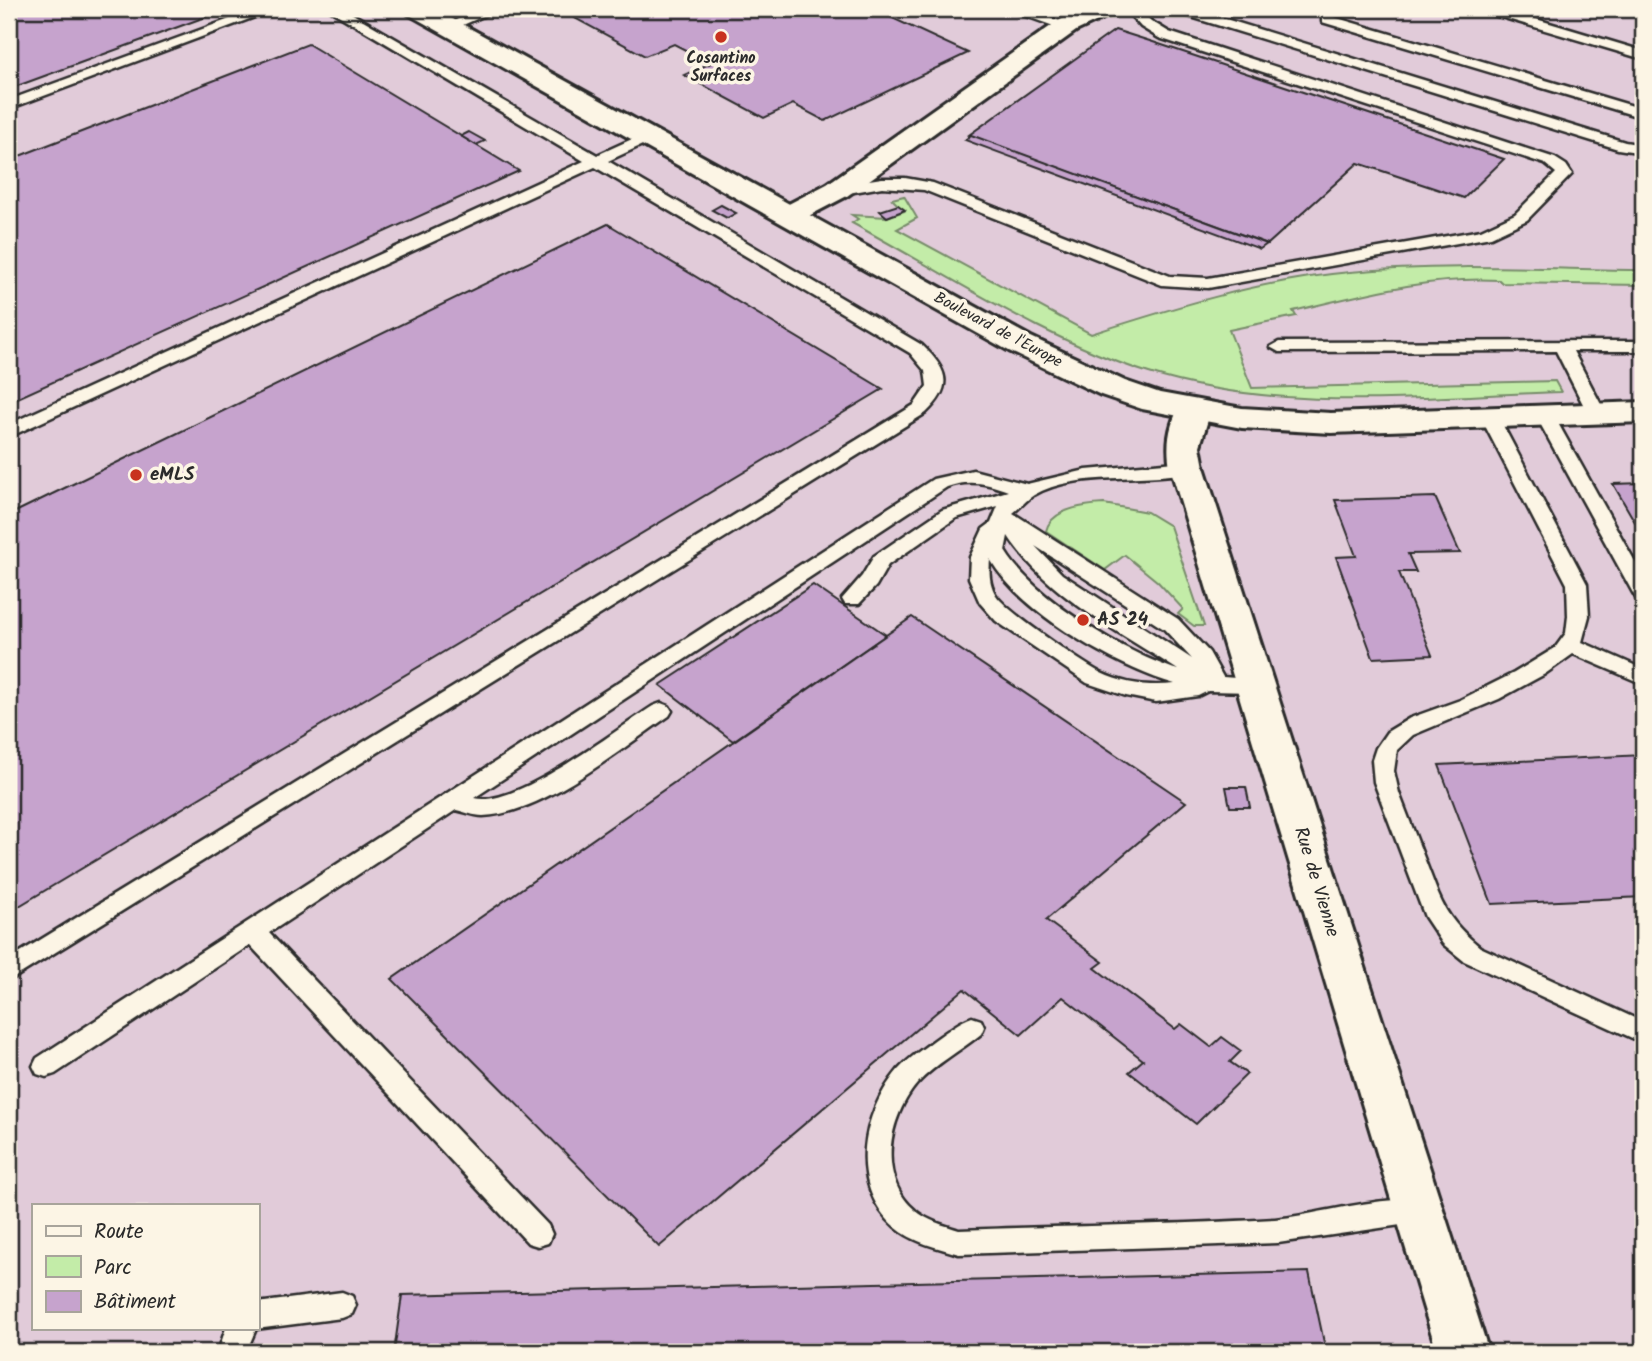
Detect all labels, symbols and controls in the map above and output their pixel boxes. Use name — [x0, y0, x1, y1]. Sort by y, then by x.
marker: Cosantino Surfaces — [713, 29, 729, 45]
place label: Cosantino Surfaces — [686, 46, 756, 89]
street label: Boulevard de l'Europe — [929, 286, 1067, 374]
place label: eMLS — [150, 460, 195, 490]
marker: eMLS — [128, 467, 144, 483]
place label: AS 24 — [1097, 605, 1149, 635]
marker: AS 24 — [1075, 612, 1091, 628]
street label: Rue de Vienne — [1285, 823, 1347, 941]
legend — [32, 1204, 259, 1330]
text: Route — [94, 1216, 144, 1249]
text: Parc — [94, 1252, 132, 1285]
text: Bâtiment — [94, 1286, 177, 1319]

